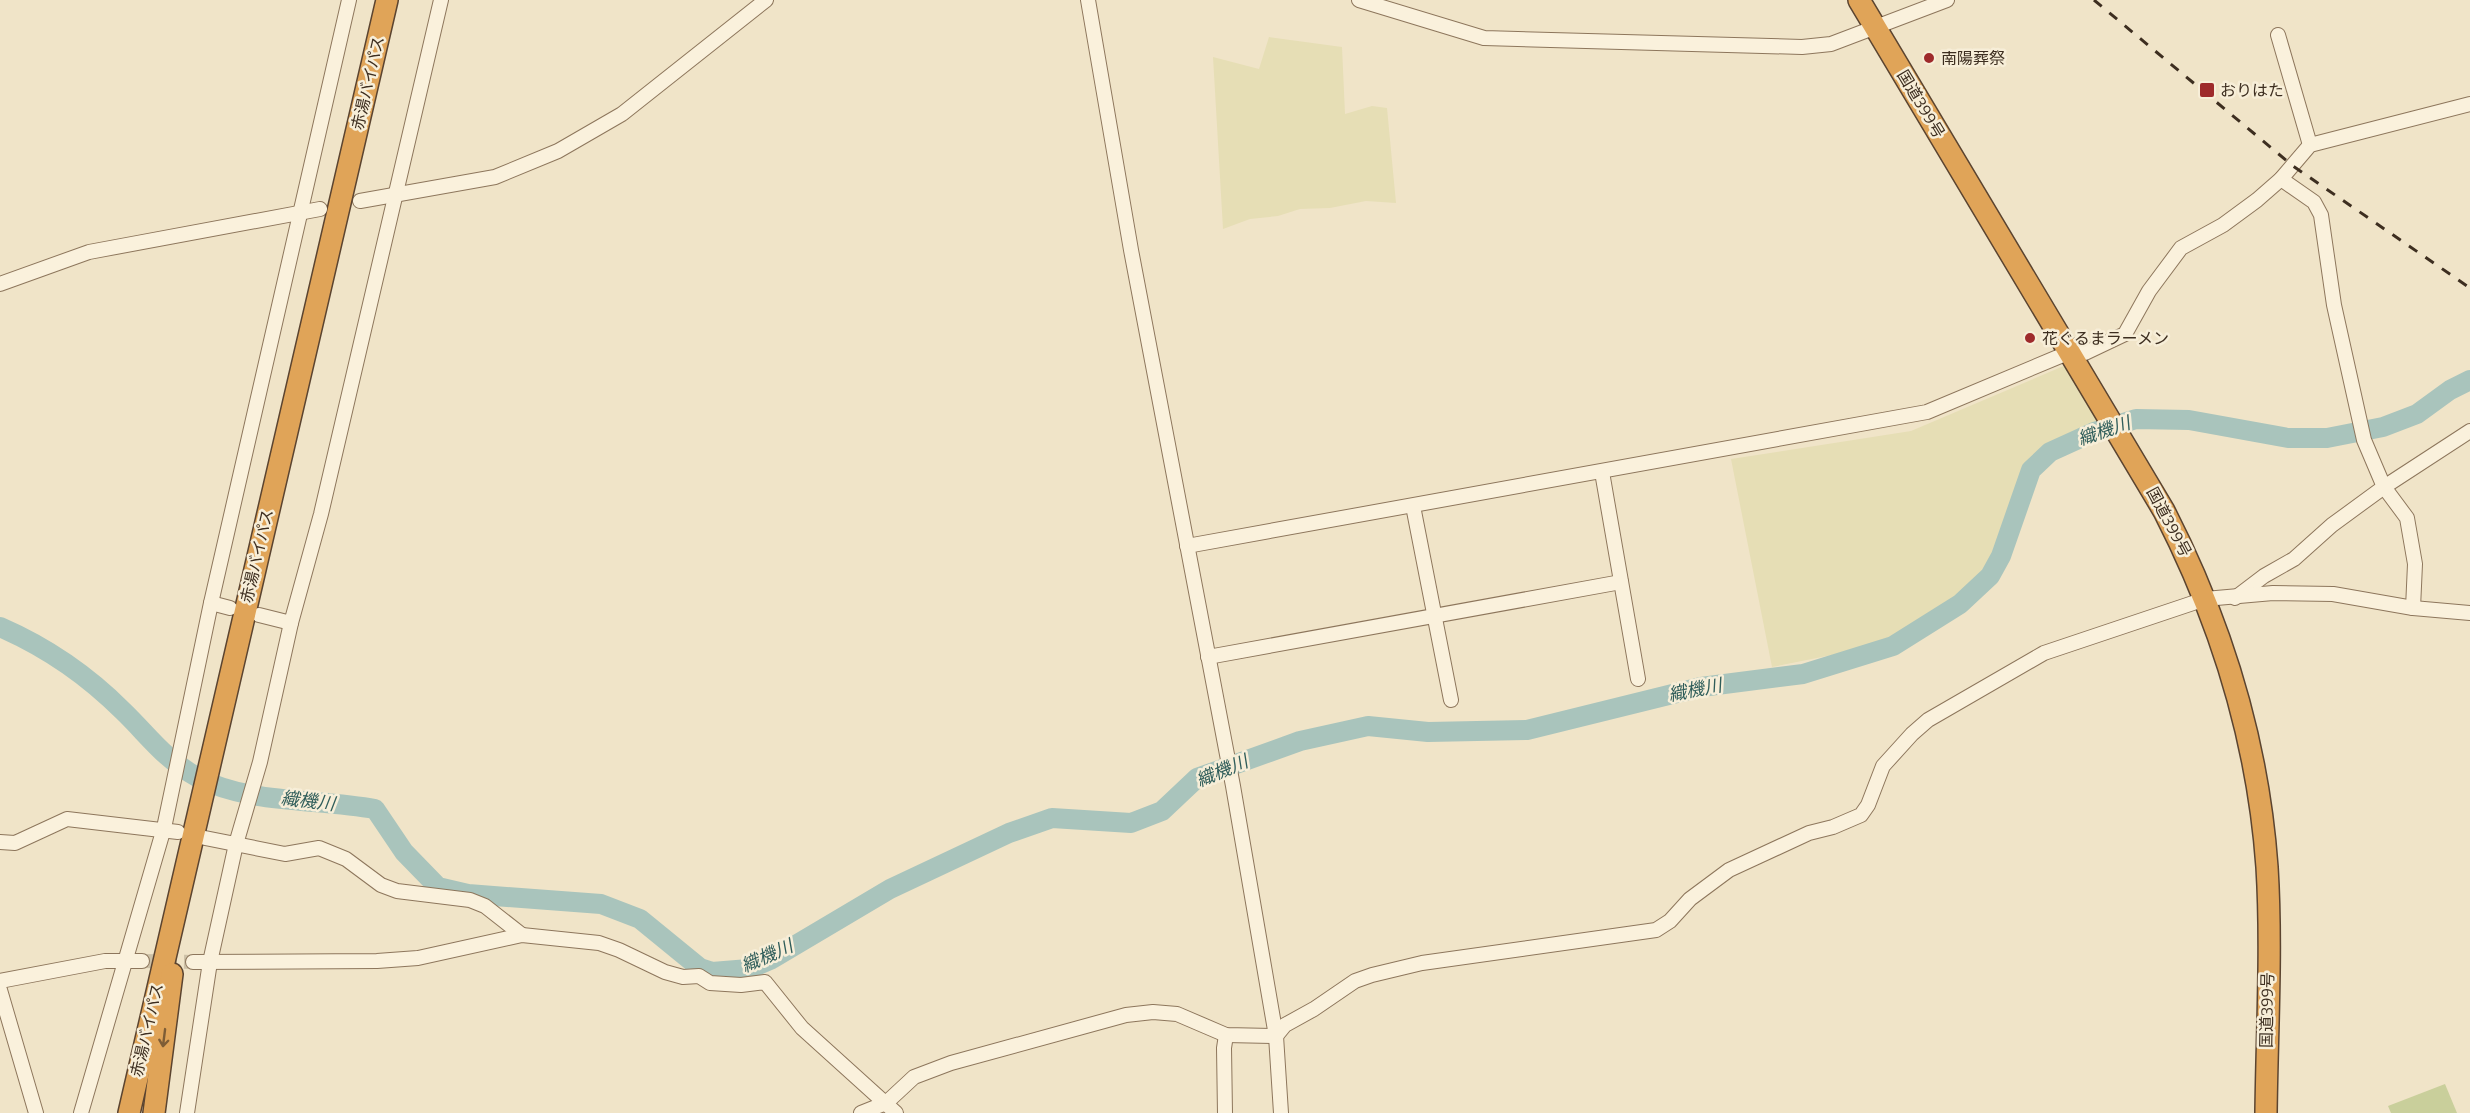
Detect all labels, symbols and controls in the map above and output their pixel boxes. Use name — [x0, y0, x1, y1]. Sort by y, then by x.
street label: 赤湯バイパス — [348, 34, 388, 132]
place label: 南陽葬祭 — [1941, 49, 2005, 68]
marker: 南陽葬祭 — [1922, 51, 1936, 65]
street label: 国道399号 — [1893, 67, 1949, 141]
marker: おりはた — [2198, 81, 2216, 99]
place label: おりはた — [2220, 81, 2284, 100]
place label: 花ぐるまラーメン — [2042, 329, 2169, 348]
marker: 花ぐるまラーメン — [2023, 331, 2037, 345]
water label: 織機川 — [2075, 411, 2135, 450]
street label: 国道399号 — [2143, 484, 2195, 560]
street label: 赤湯バイパス — [237, 507, 277, 605]
water label: 織機川 — [1666, 674, 1726, 706]
water label: 織機川 — [1193, 750, 1253, 792]
water label: 織機川 — [280, 787, 338, 815]
water label: 織機川 — [738, 934, 798, 977]
street label: 国道399号 — [2257, 972, 2277, 1048]
street label: 赤湯バイパス — [127, 981, 167, 1079]
one-way arrow — [158, 1027, 169, 1047]

